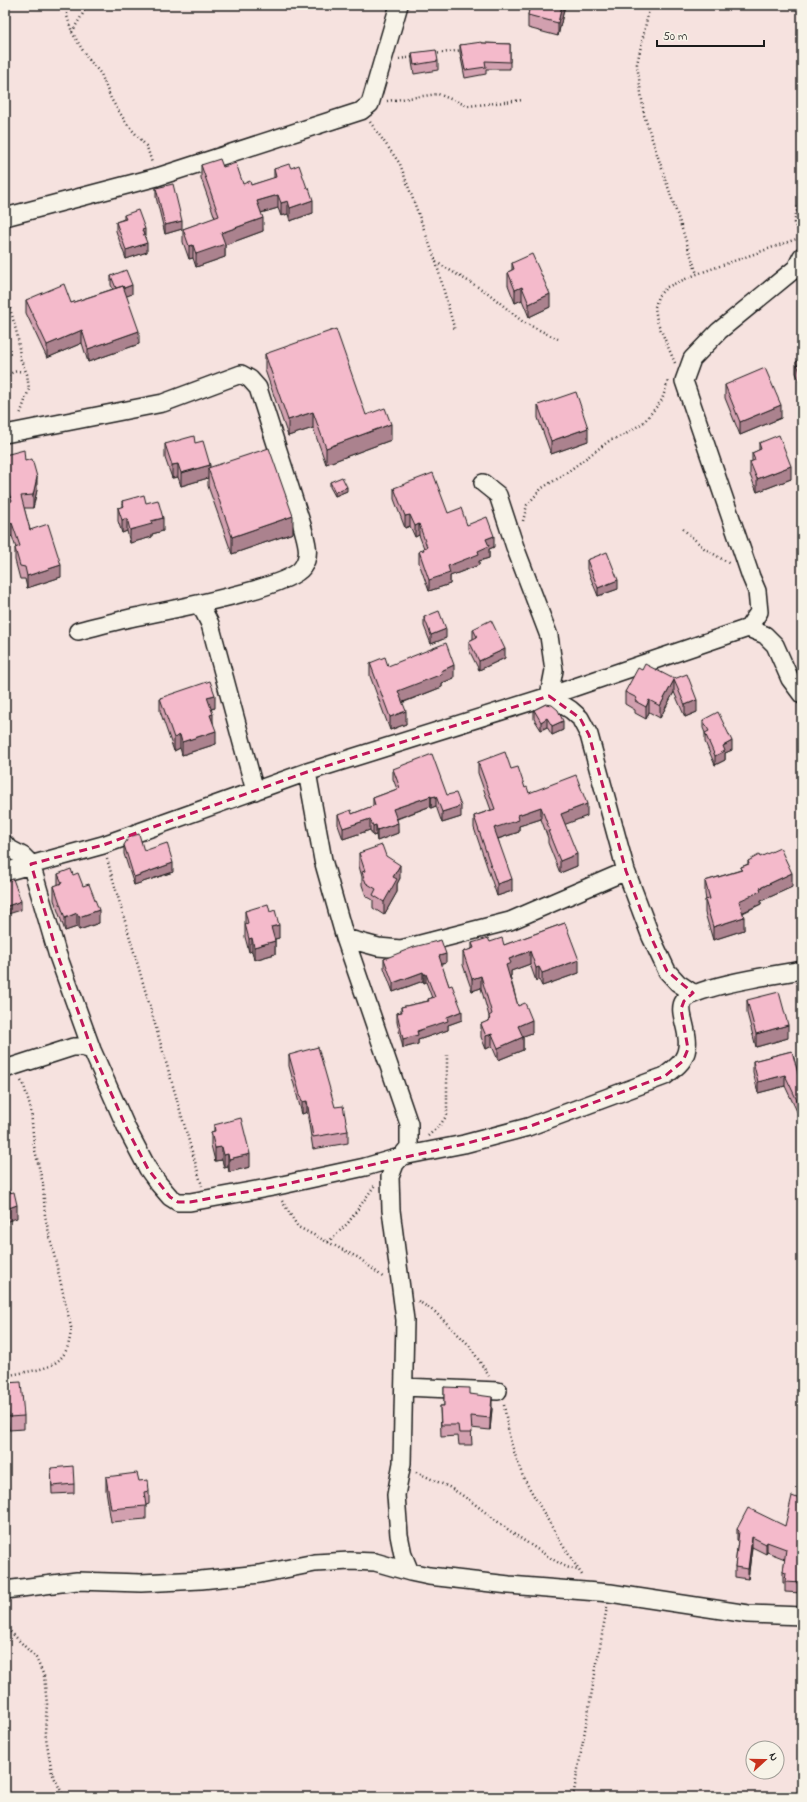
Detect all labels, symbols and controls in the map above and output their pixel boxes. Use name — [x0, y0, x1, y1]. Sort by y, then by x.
scale bar — [657, 22, 764, 48]
text: 50 m — [663, 28, 687, 46]
north arrow — [745, 1740, 785, 1780]
text: N — [765, 1750, 782, 1763]

